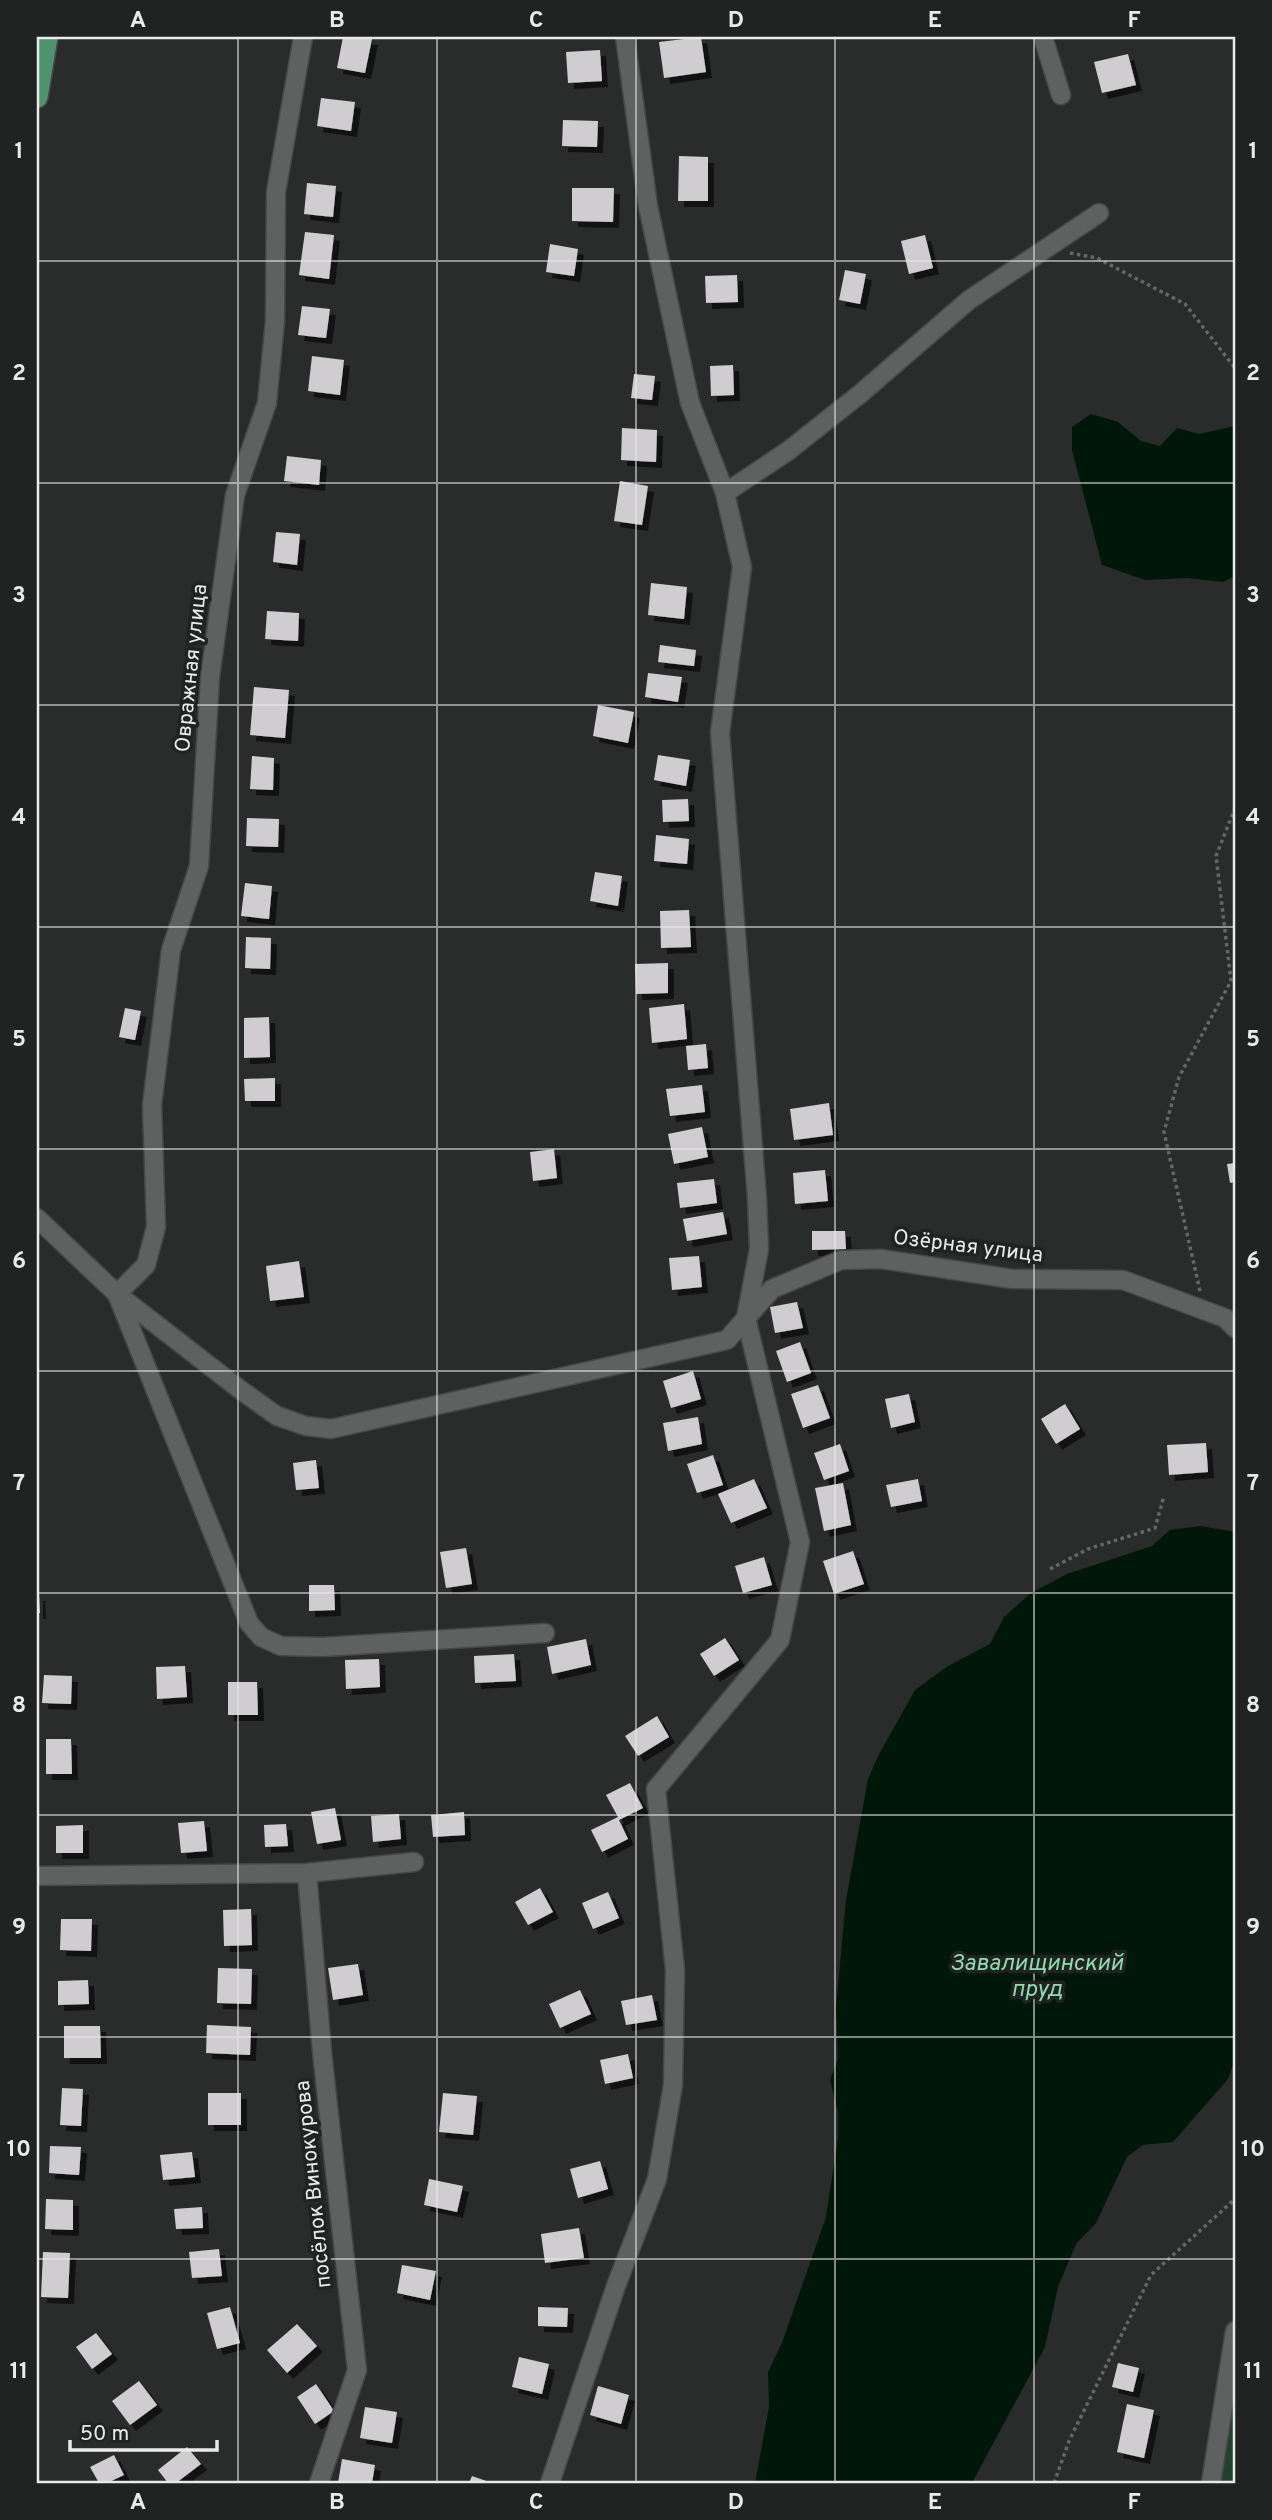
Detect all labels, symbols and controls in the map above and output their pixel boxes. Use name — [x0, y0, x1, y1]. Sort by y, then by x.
text: A — [130, 7, 146, 36]
text: B — [329, 7, 345, 36]
text: C — [529, 7, 543, 36]
text: D — [728, 7, 744, 36]
text: E — [928, 7, 942, 36]
text: F — [1127, 7, 1141, 36]
text: 1 — [14, 138, 24, 167]
text: 1 — [1248, 138, 1258, 167]
text: 2 — [12, 360, 26, 389]
text: 2 — [1246, 360, 1260, 389]
text: 3 — [12, 582, 26, 611]
street label: Овражная улица — [170, 582, 214, 754]
text: 3 — [1246, 582, 1260, 611]
text: 4 — [12, 804, 26, 833]
text: 4 — [1246, 804, 1260, 833]
text: 5 — [12, 1026, 26, 1055]
text: 5 — [1246, 1026, 1260, 1055]
street label: Озёрная улица — [892, 1224, 1044, 1270]
text: 6 — [12, 1248, 26, 1277]
text: 6 — [1246, 1248, 1260, 1277]
text: 7 — [13, 1470, 25, 1499]
text: 7 — [1247, 1470, 1259, 1499]
text: 8 — [12, 1692, 26, 1721]
text: 8 — [1246, 1692, 1260, 1721]
text: 9 — [12, 1914, 26, 1943]
text: 9 — [1246, 1914, 1260, 1943]
water label: Завалищинский пруд — [951, 1950, 1124, 2005]
street label: посёлок Винокурова — [290, 2079, 338, 2289]
text: 10 — [7, 2136, 31, 2165]
text: 10 — [1241, 2136, 1265, 2165]
text: 11 — [10, 2358, 28, 2387]
text: 11 — [1244, 2358, 1262, 2387]
scale bar — [70, 2408, 217, 2452]
text: 50 m — [80, 2421, 129, 2448]
text: A — [130, 2489, 146, 2518]
text: B — [329, 2489, 345, 2518]
text: C — [529, 2489, 543, 2518]
text: D — [728, 2489, 744, 2518]
text: E — [928, 2489, 942, 2518]
text: F — [1127, 2489, 1141, 2518]

